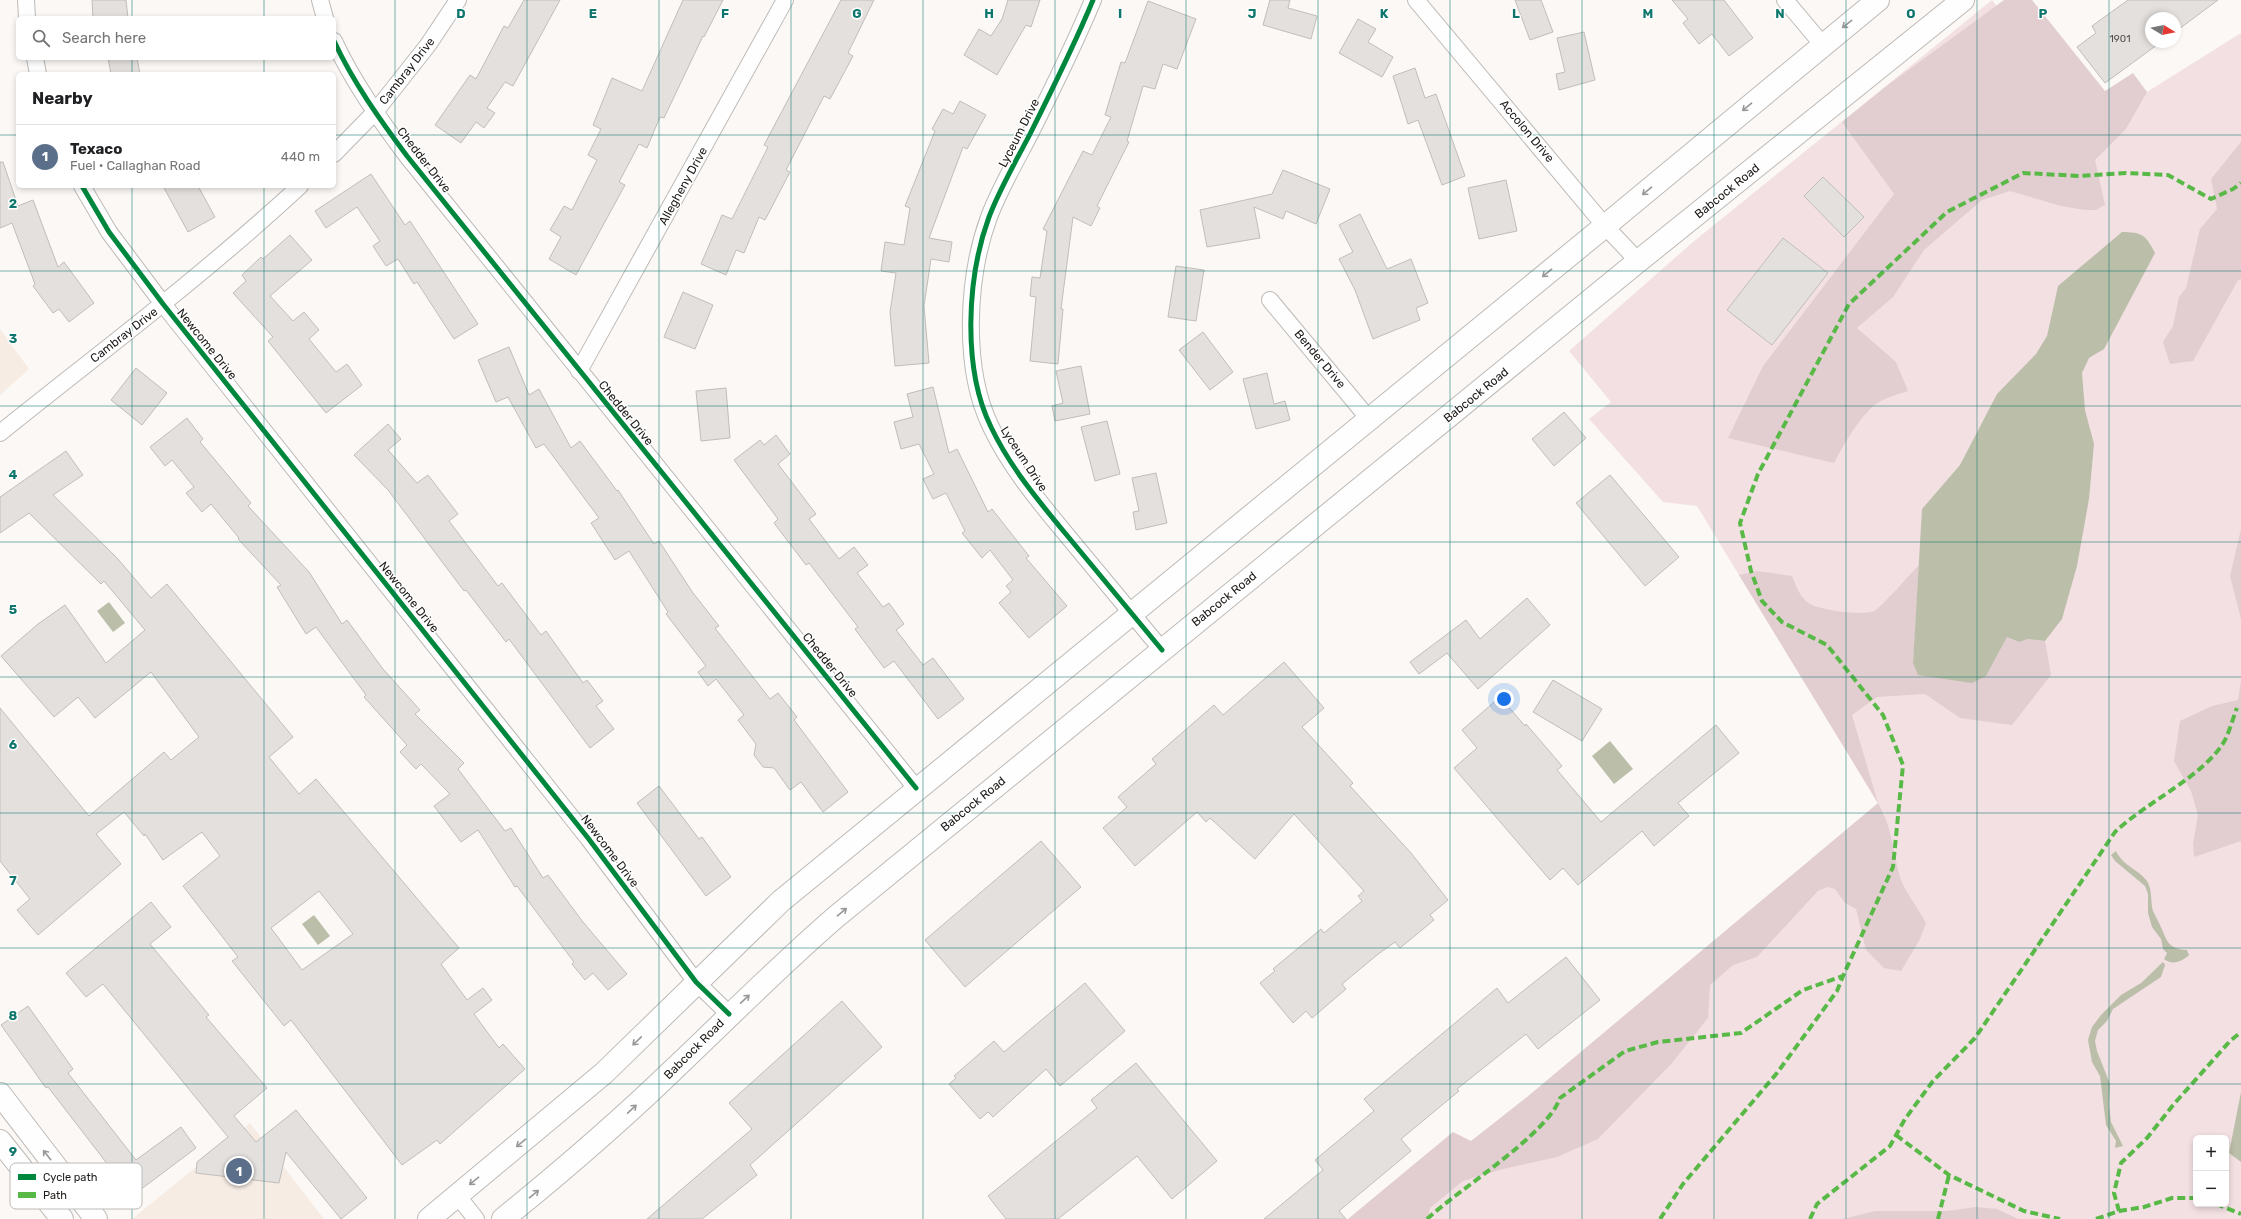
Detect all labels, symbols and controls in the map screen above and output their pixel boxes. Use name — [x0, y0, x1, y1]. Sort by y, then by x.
text: D — [456, 6, 466, 21]
text: E — [589, 6, 597, 21]
text: F — [721, 6, 729, 21]
text: G — [852, 6, 862, 21]
text: H — [984, 6, 994, 21]
text: I — [1118, 6, 1122, 21]
text: J — [1248, 6, 1256, 21]
text: K — [1380, 6, 1389, 21]
text: L — [1512, 6, 1520, 21]
text: M — [1643, 6, 1653, 21]
text: N — [1775, 6, 1785, 21]
text: O — [1906, 6, 1916, 21]
text: P — [2039, 6, 2048, 21]
north arrow — [2145, 12, 2181, 48]
search box — [16, 16, 336, 60]
one-way arrow — [1842, 20, 1853, 29]
icon: search — [30, 27, 52, 49]
text: Search here — [62, 29, 146, 47]
house number: 1901 — [2110, 33, 2130, 45]
street label: Cambray Drive — [376, 34, 438, 107]
text: Nearby — [32, 88, 93, 108]
street label: Lyceum Drive — [996, 96, 1042, 170]
street label: Accolon Drive — [1497, 97, 1557, 165]
one-way arrow — [1742, 103, 1752, 112]
street label: Chedder Drive — [394, 125, 454, 196]
text: Texaco — [70, 140, 122, 158]
street label: Allegheny Drive — [656, 144, 710, 227]
text: 1 — [42, 149, 48, 164]
text: 440 m — [281, 149, 320, 164]
text: Fuel · Callaghan Road — [70, 158, 200, 173]
street label: Babcock Road — [1692, 161, 1762, 221]
one-way arrow — [1642, 186, 1653, 195]
text: 2 — [9, 196, 17, 211]
one-way arrow — [1542, 269, 1552, 278]
street label: Cambray Drive — [88, 304, 161, 366]
street label: Newcome Drive — [174, 306, 240, 382]
street label: Bender Drive — [1292, 327, 1349, 391]
text: 3 — [9, 331, 18, 346]
street label: Babcock Road — [1441, 365, 1511, 425]
street label: Chedder Drive — [596, 378, 657, 448]
street label: Lyceum Drive — [998, 424, 1050, 495]
text: 4 — [9, 467, 18, 482]
street label: Newcome Drive — [376, 559, 442, 635]
street label: Babcock Road — [1189, 569, 1259, 629]
text: 5 — [9, 602, 17, 617]
street label: Chedder Drive — [800, 630, 861, 700]
your location — [1494, 689, 1514, 709]
text: 6 — [9, 737, 18, 752]
street label: Babcock Road — [938, 774, 1008, 834]
street label: Newcome Drive — [578, 812, 642, 890]
text: 7 — [9, 873, 17, 888]
one-way arrow — [837, 908, 847, 917]
one-way arrow — [740, 995, 751, 1004]
text: 8 — [9, 1008, 18, 1023]
street label: Babcock Road — [661, 1016, 727, 1082]
one-way arrow — [631, 1037, 642, 1046]
one-way arrow — [627, 1104, 637, 1114]
map controls — [2193, 1135, 2229, 1207]
button: + — [2193, 1135, 2229, 1171]
one-way arrow — [516, 1138, 527, 1147]
text: 9 — [9, 1144, 17, 1159]
one-way arrow — [43, 1149, 51, 1160]
pin: 1 — [226, 1156, 252, 1186]
legend — [10, 1163, 142, 1209]
text: Cycle path — [43, 1171, 97, 1184]
button: − — [2193, 1171, 2229, 1207]
one-way arrow — [469, 1177, 480, 1185]
text: Path — [43, 1189, 67, 1202]
one-way arrow — [528, 1190, 539, 1199]

